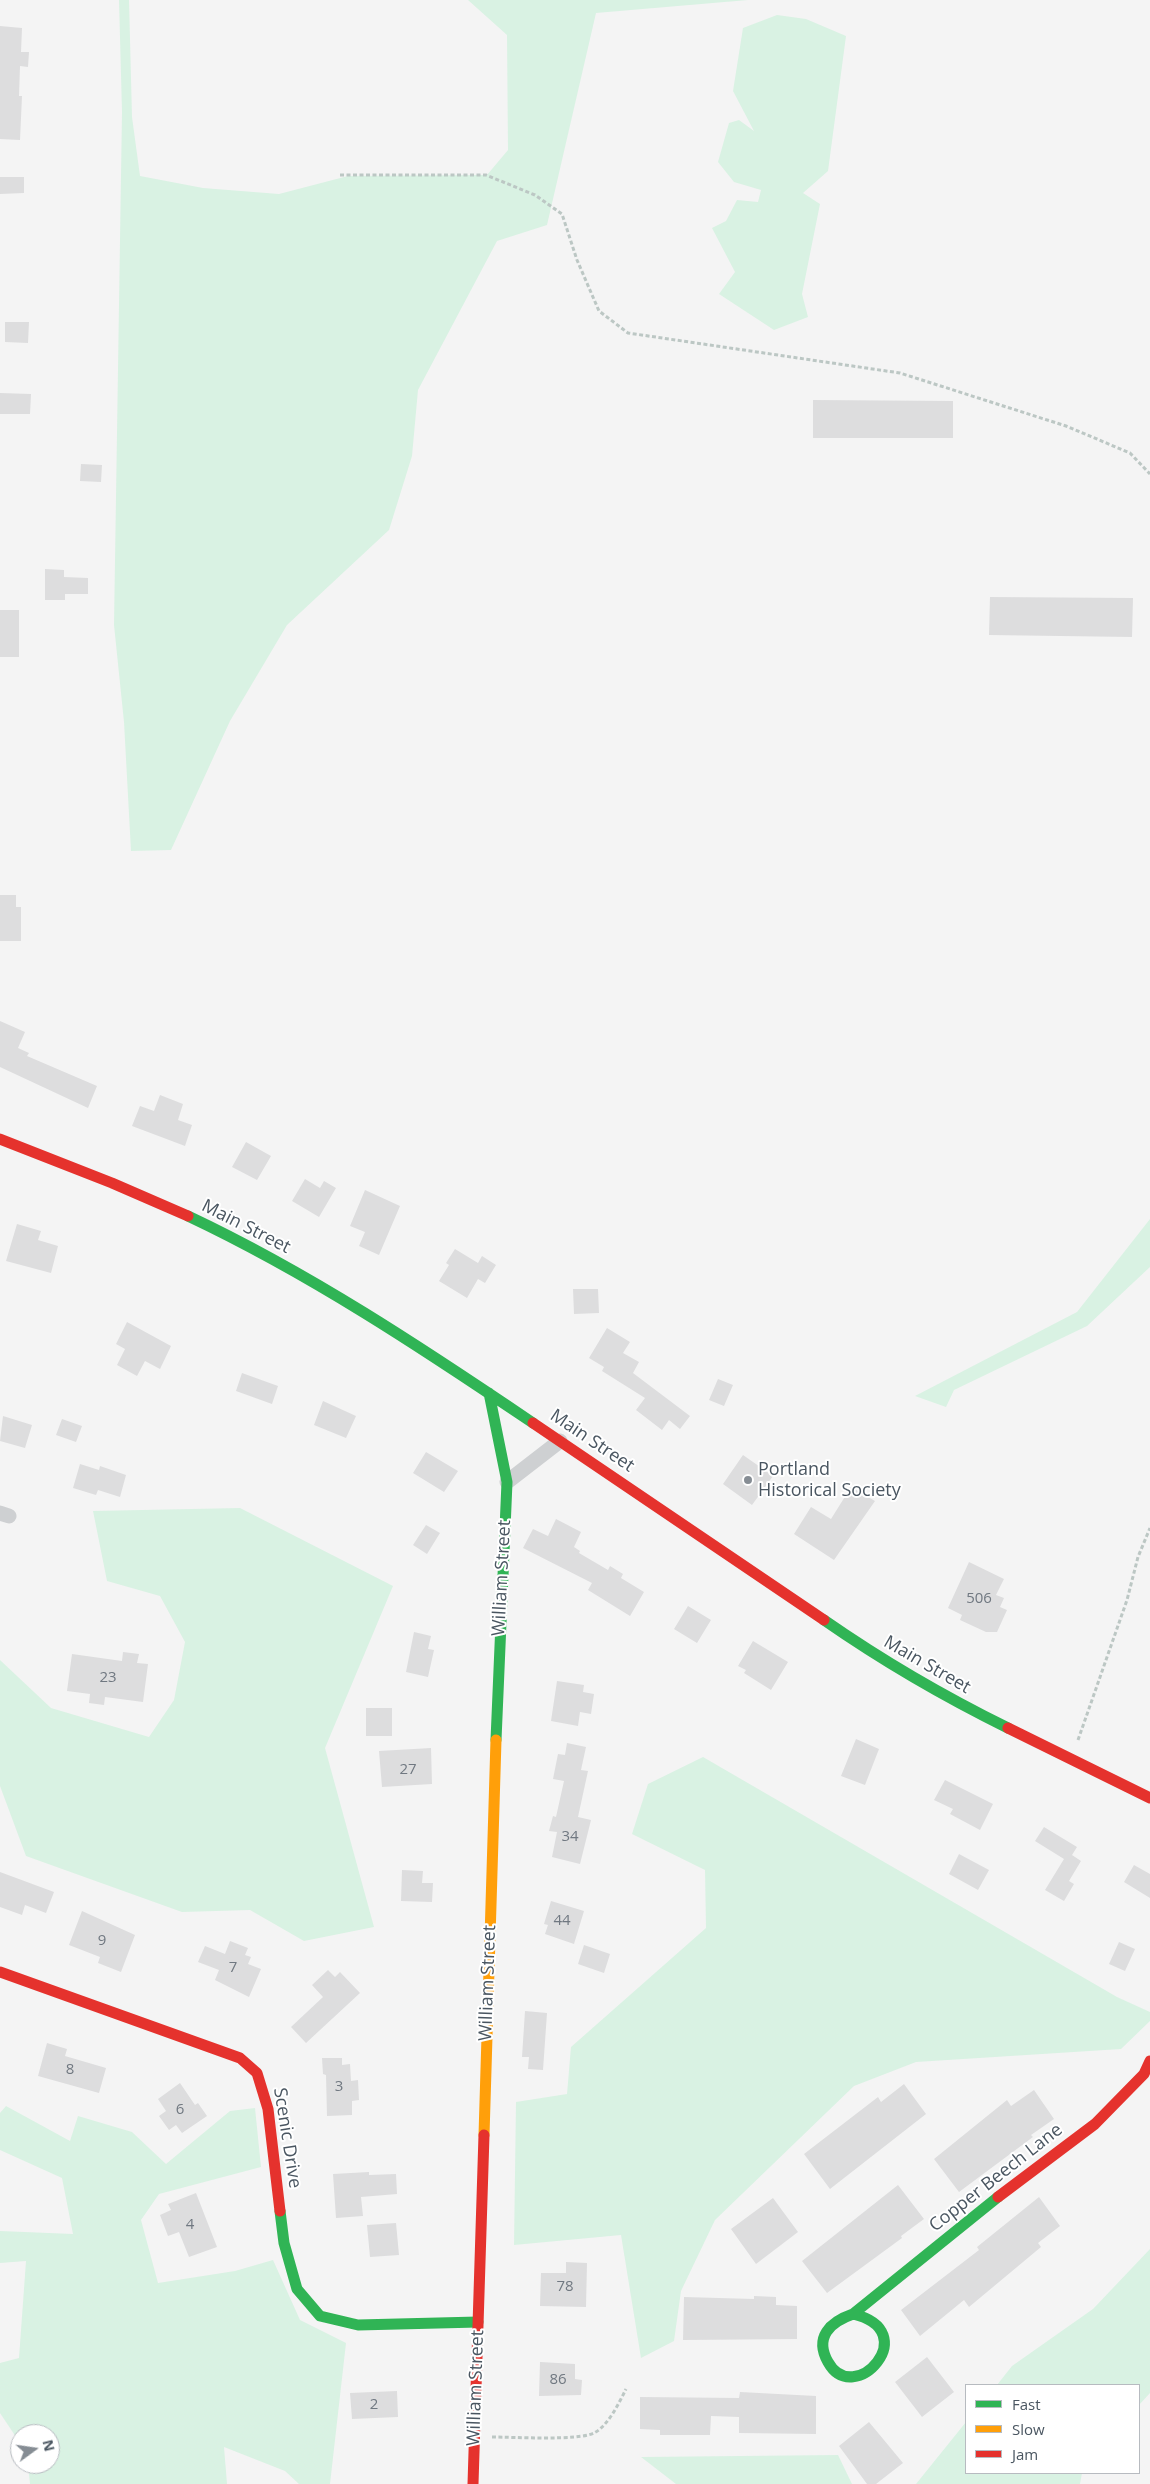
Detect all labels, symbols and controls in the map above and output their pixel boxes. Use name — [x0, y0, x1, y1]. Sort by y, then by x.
street label: Main Street — [198, 1195, 294, 1259]
street label: Main Street — [546, 1405, 638, 1477]
place label: Portland Historical Society — [758, 1459, 901, 1502]
marker: Portland Historical Society — [742, 1474, 754, 1486]
street label: William Street — [488, 1519, 516, 1637]
house number: 506 — [966, 1590, 992, 1608]
street label: Main Street — [880, 1631, 974, 1699]
house number: 23 — [99, 1669, 117, 1687]
house number: 27 — [399, 1761, 417, 1779]
house number: 34 — [561, 1828, 579, 1846]
house number: 44 — [553, 1912, 571, 1930]
street label: William Street — [475, 1924, 501, 2042]
house number: 9 — [98, 1932, 106, 1950]
house number: 7 — [229, 1959, 237, 1977]
house number: 8 — [66, 2061, 74, 2079]
house number: 3 — [335, 2078, 343, 2096]
street label: Scenic Drive — [268, 2086, 306, 2190]
house number: 6 — [176, 2101, 184, 2119]
street label: Copper Beech Lane — [925, 2119, 1067, 2237]
house number: 4 — [186, 2216, 194, 2234]
house number: 78 — [556, 2278, 574, 2296]
street label: William Street — [463, 2329, 489, 2447]
house number: 86 — [549, 2371, 567, 2389]
legend — [965, 2384, 1140, 2474]
text: Fast — [1012, 2394, 1041, 2414]
house number: 2 — [370, 2396, 378, 2414]
text: Slow — [1012, 2419, 1045, 2439]
north arrow — [10, 2424, 60, 2474]
text: N — [38, 2438, 60, 2453]
text: Jam — [1012, 2444, 1038, 2464]

